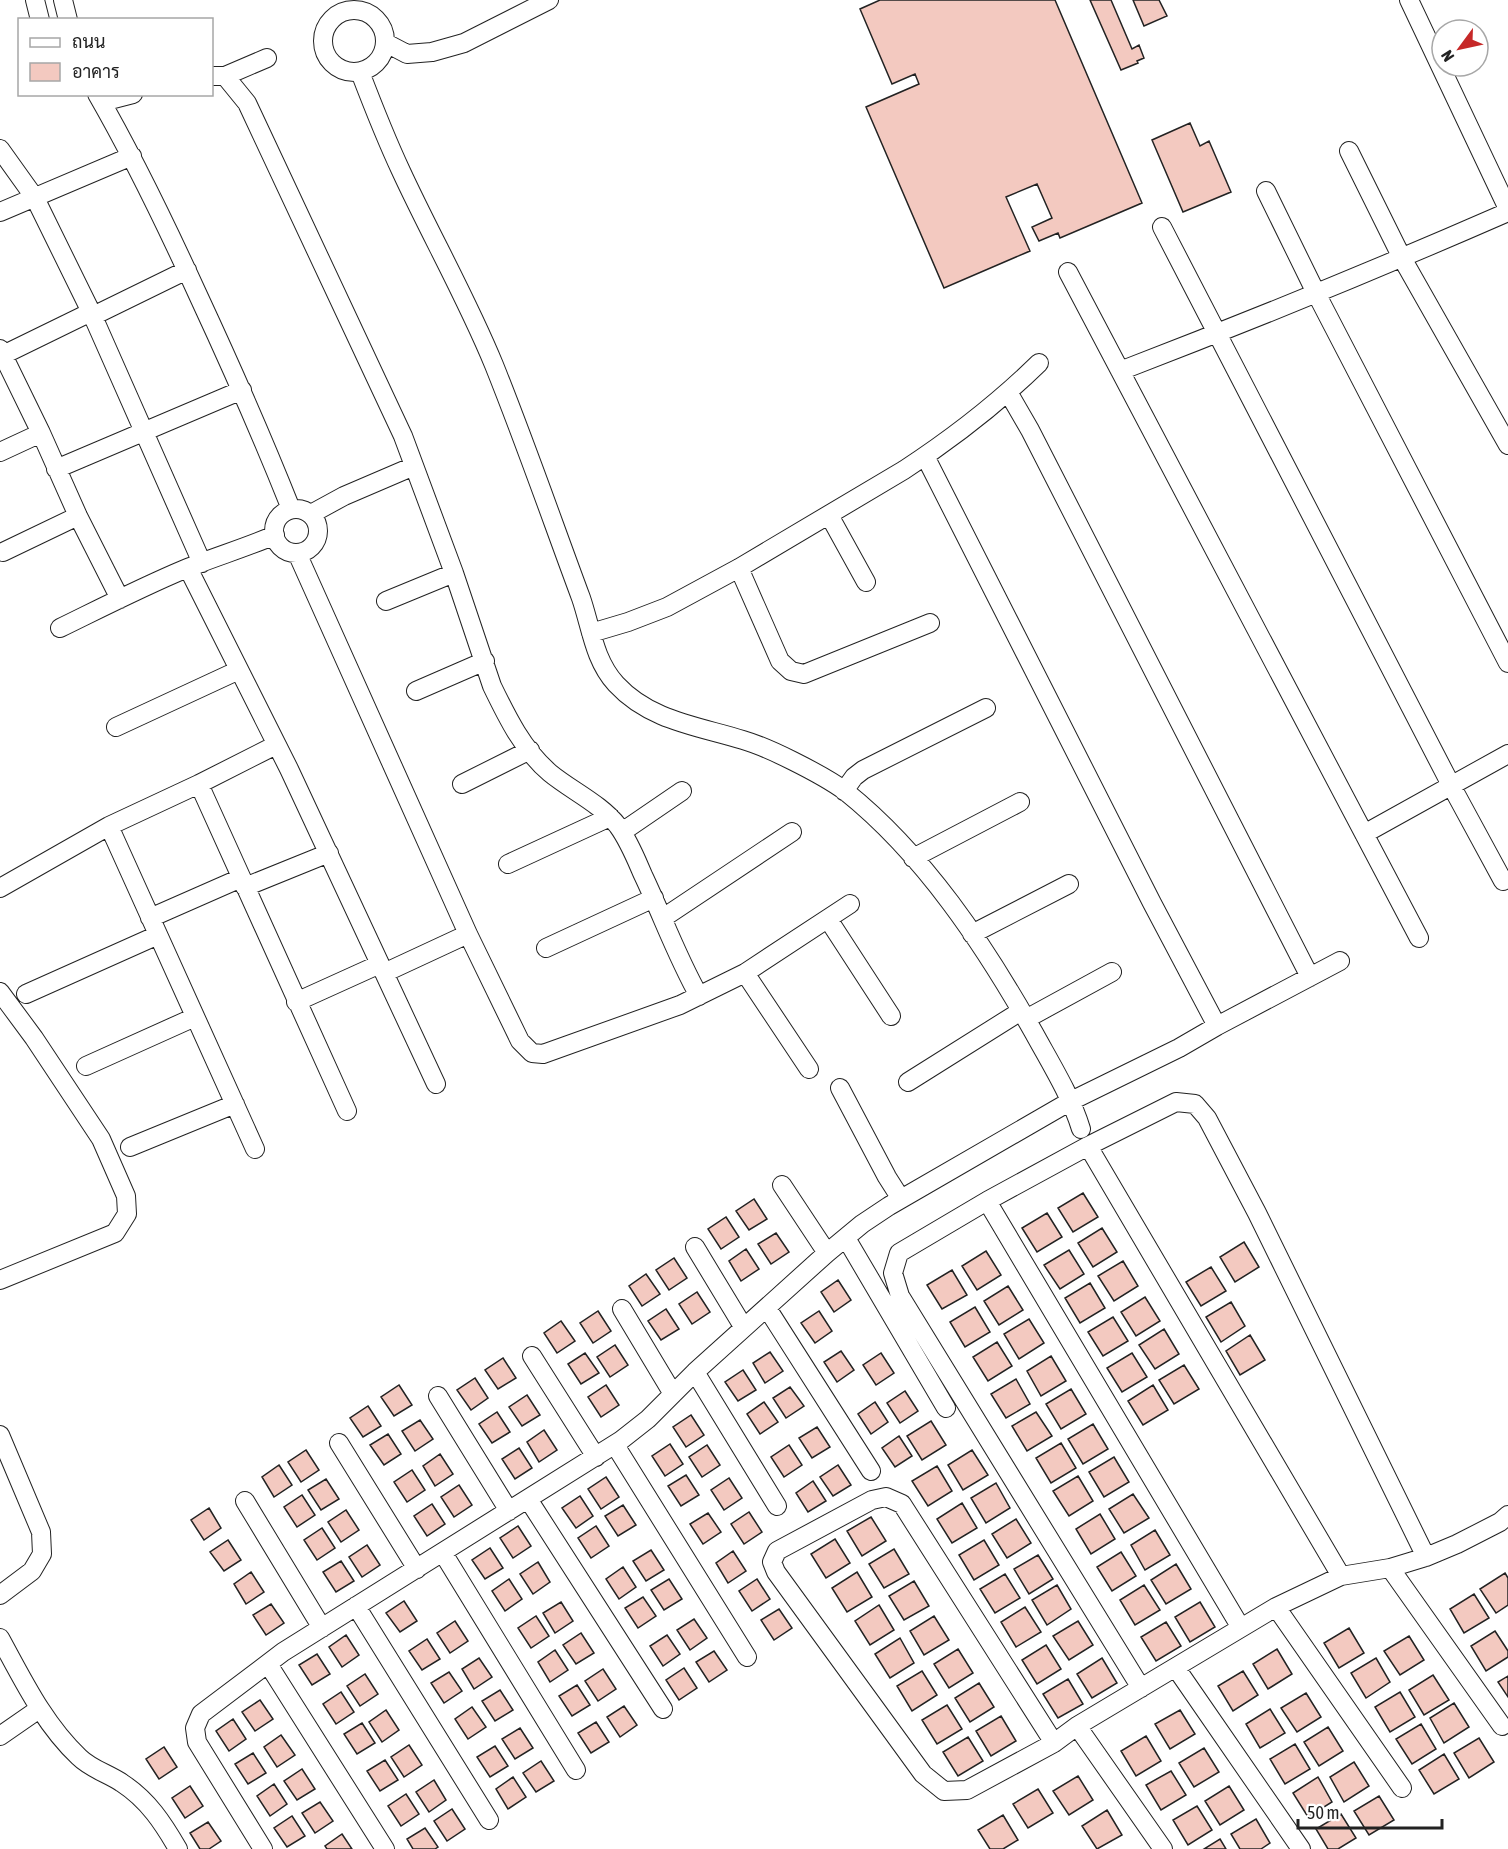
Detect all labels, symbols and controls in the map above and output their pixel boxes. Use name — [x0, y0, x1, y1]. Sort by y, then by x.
legend — [18, 18, 213, 96]
north arrow — [1430, 18, 1490, 78]
text: ถนน — [72, 31, 105, 52]
text: N — [1437, 47, 1458, 65]
text: อาคาร — [72, 61, 120, 82]
scale bar — [1298, 1792, 1442, 1830]
text: 50 m — [1307, 1802, 1339, 1823]

